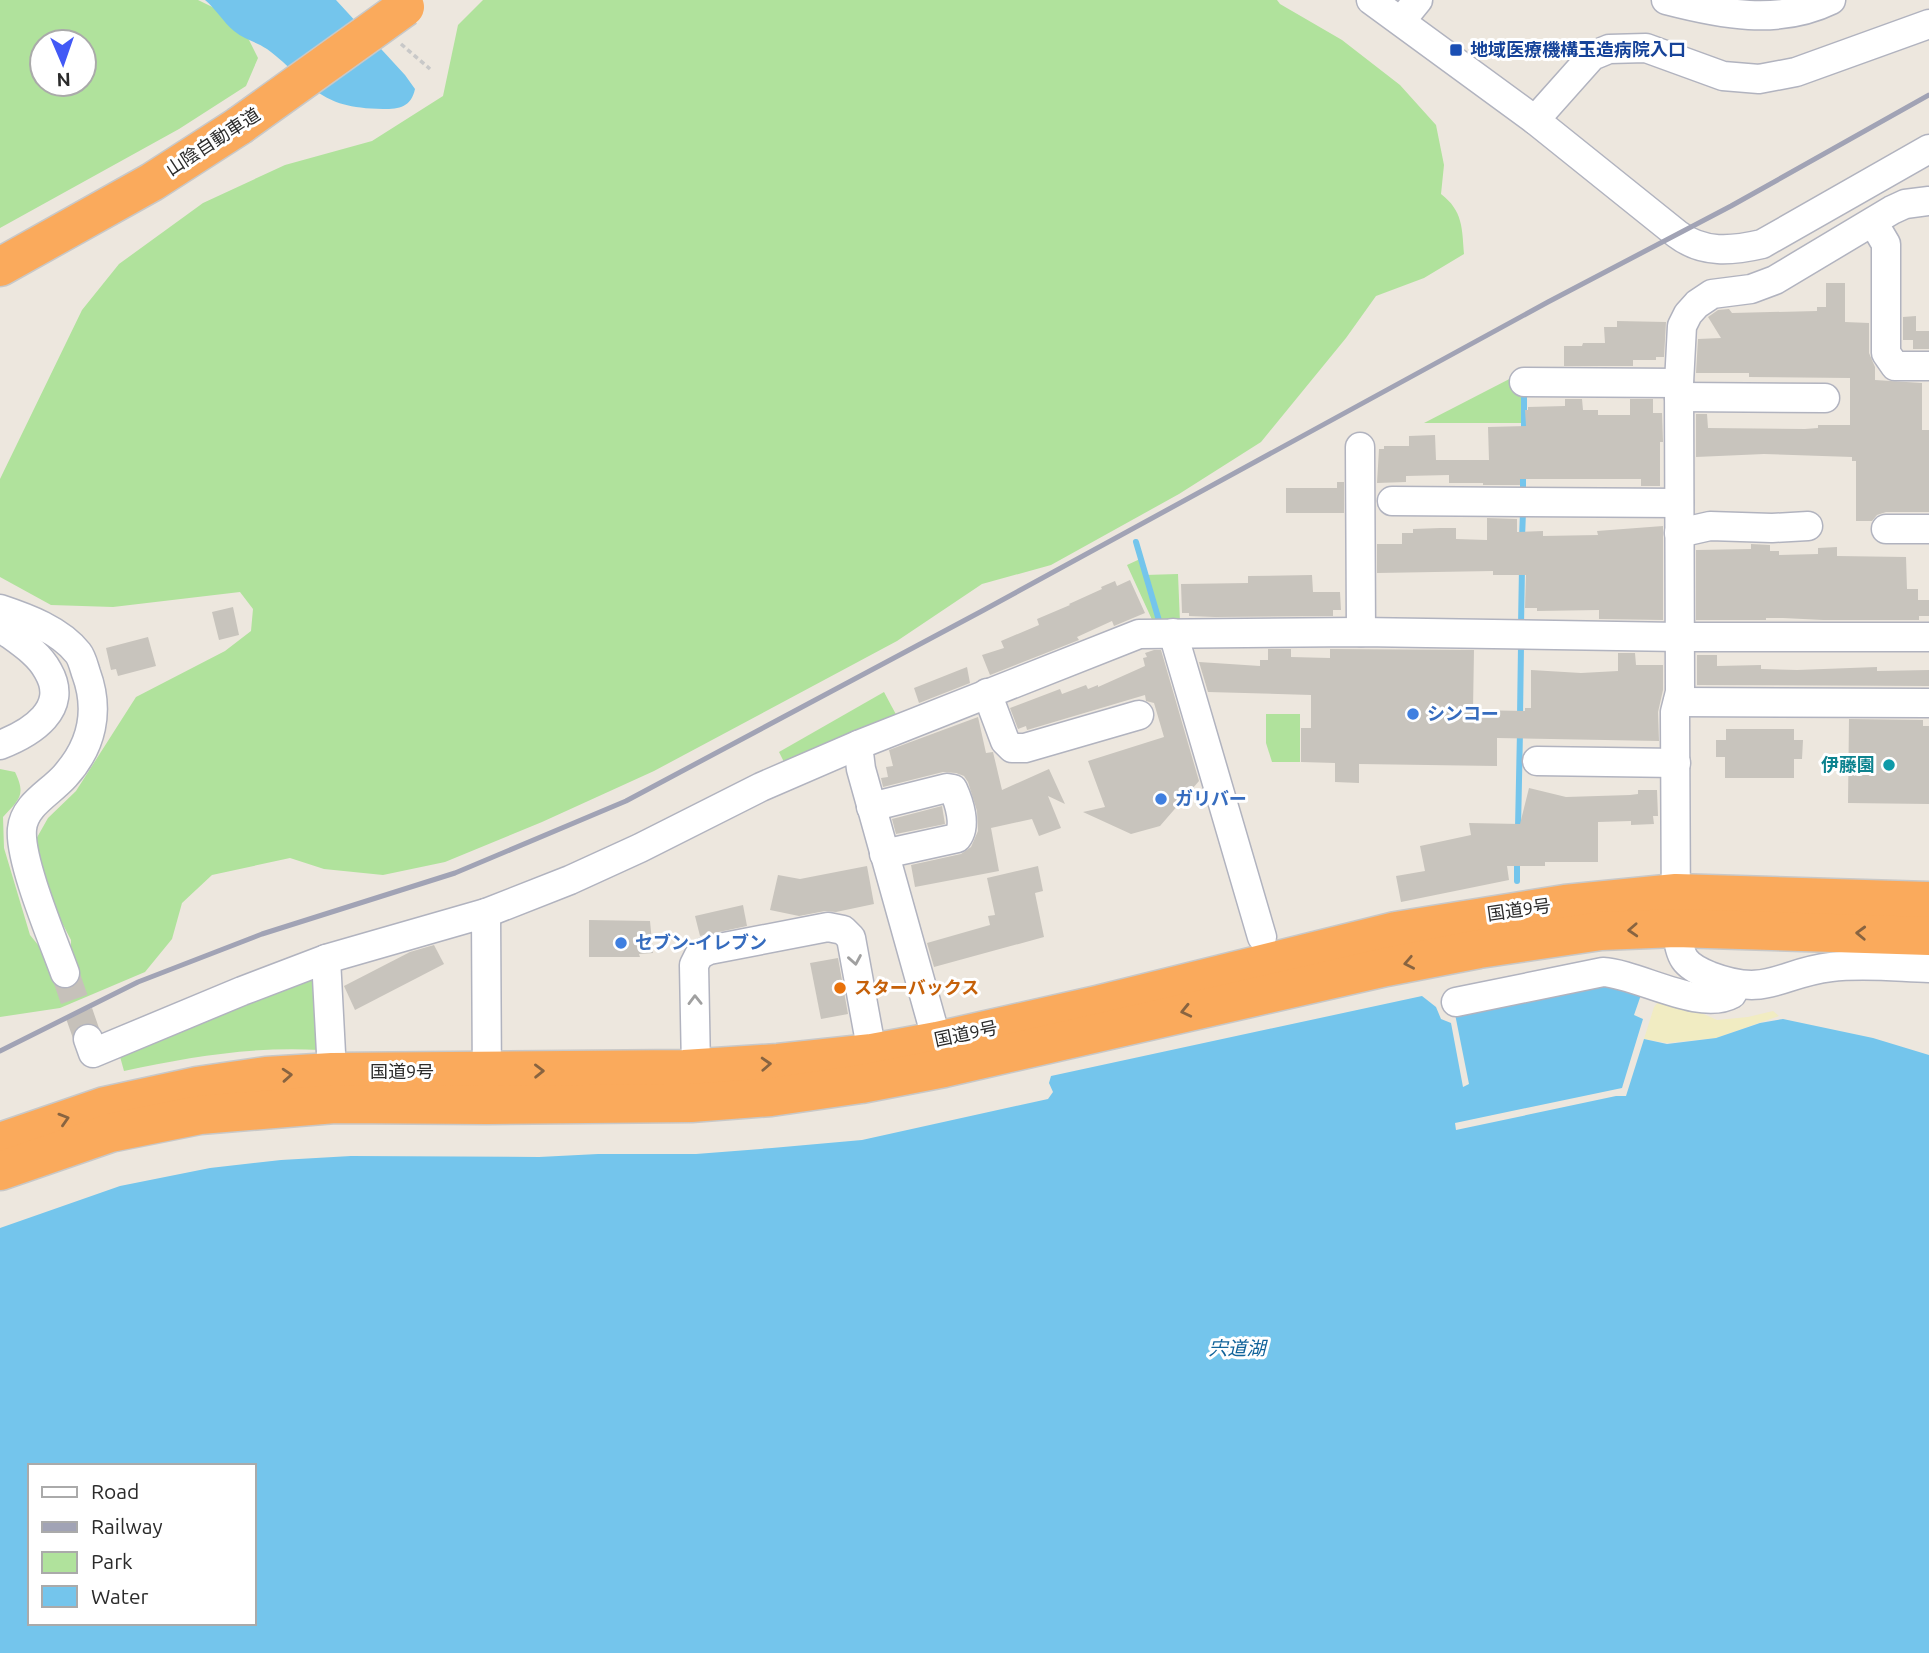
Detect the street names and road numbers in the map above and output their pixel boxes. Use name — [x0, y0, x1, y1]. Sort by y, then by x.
street label: 山陰自動車道 — [162, 103, 263, 179]
street label: 国道9号 — [1486, 895, 1552, 923]
street label: 国道9号 — [932, 1017, 999, 1049]
street label: 国道9号 — [370, 1061, 434, 1081]

